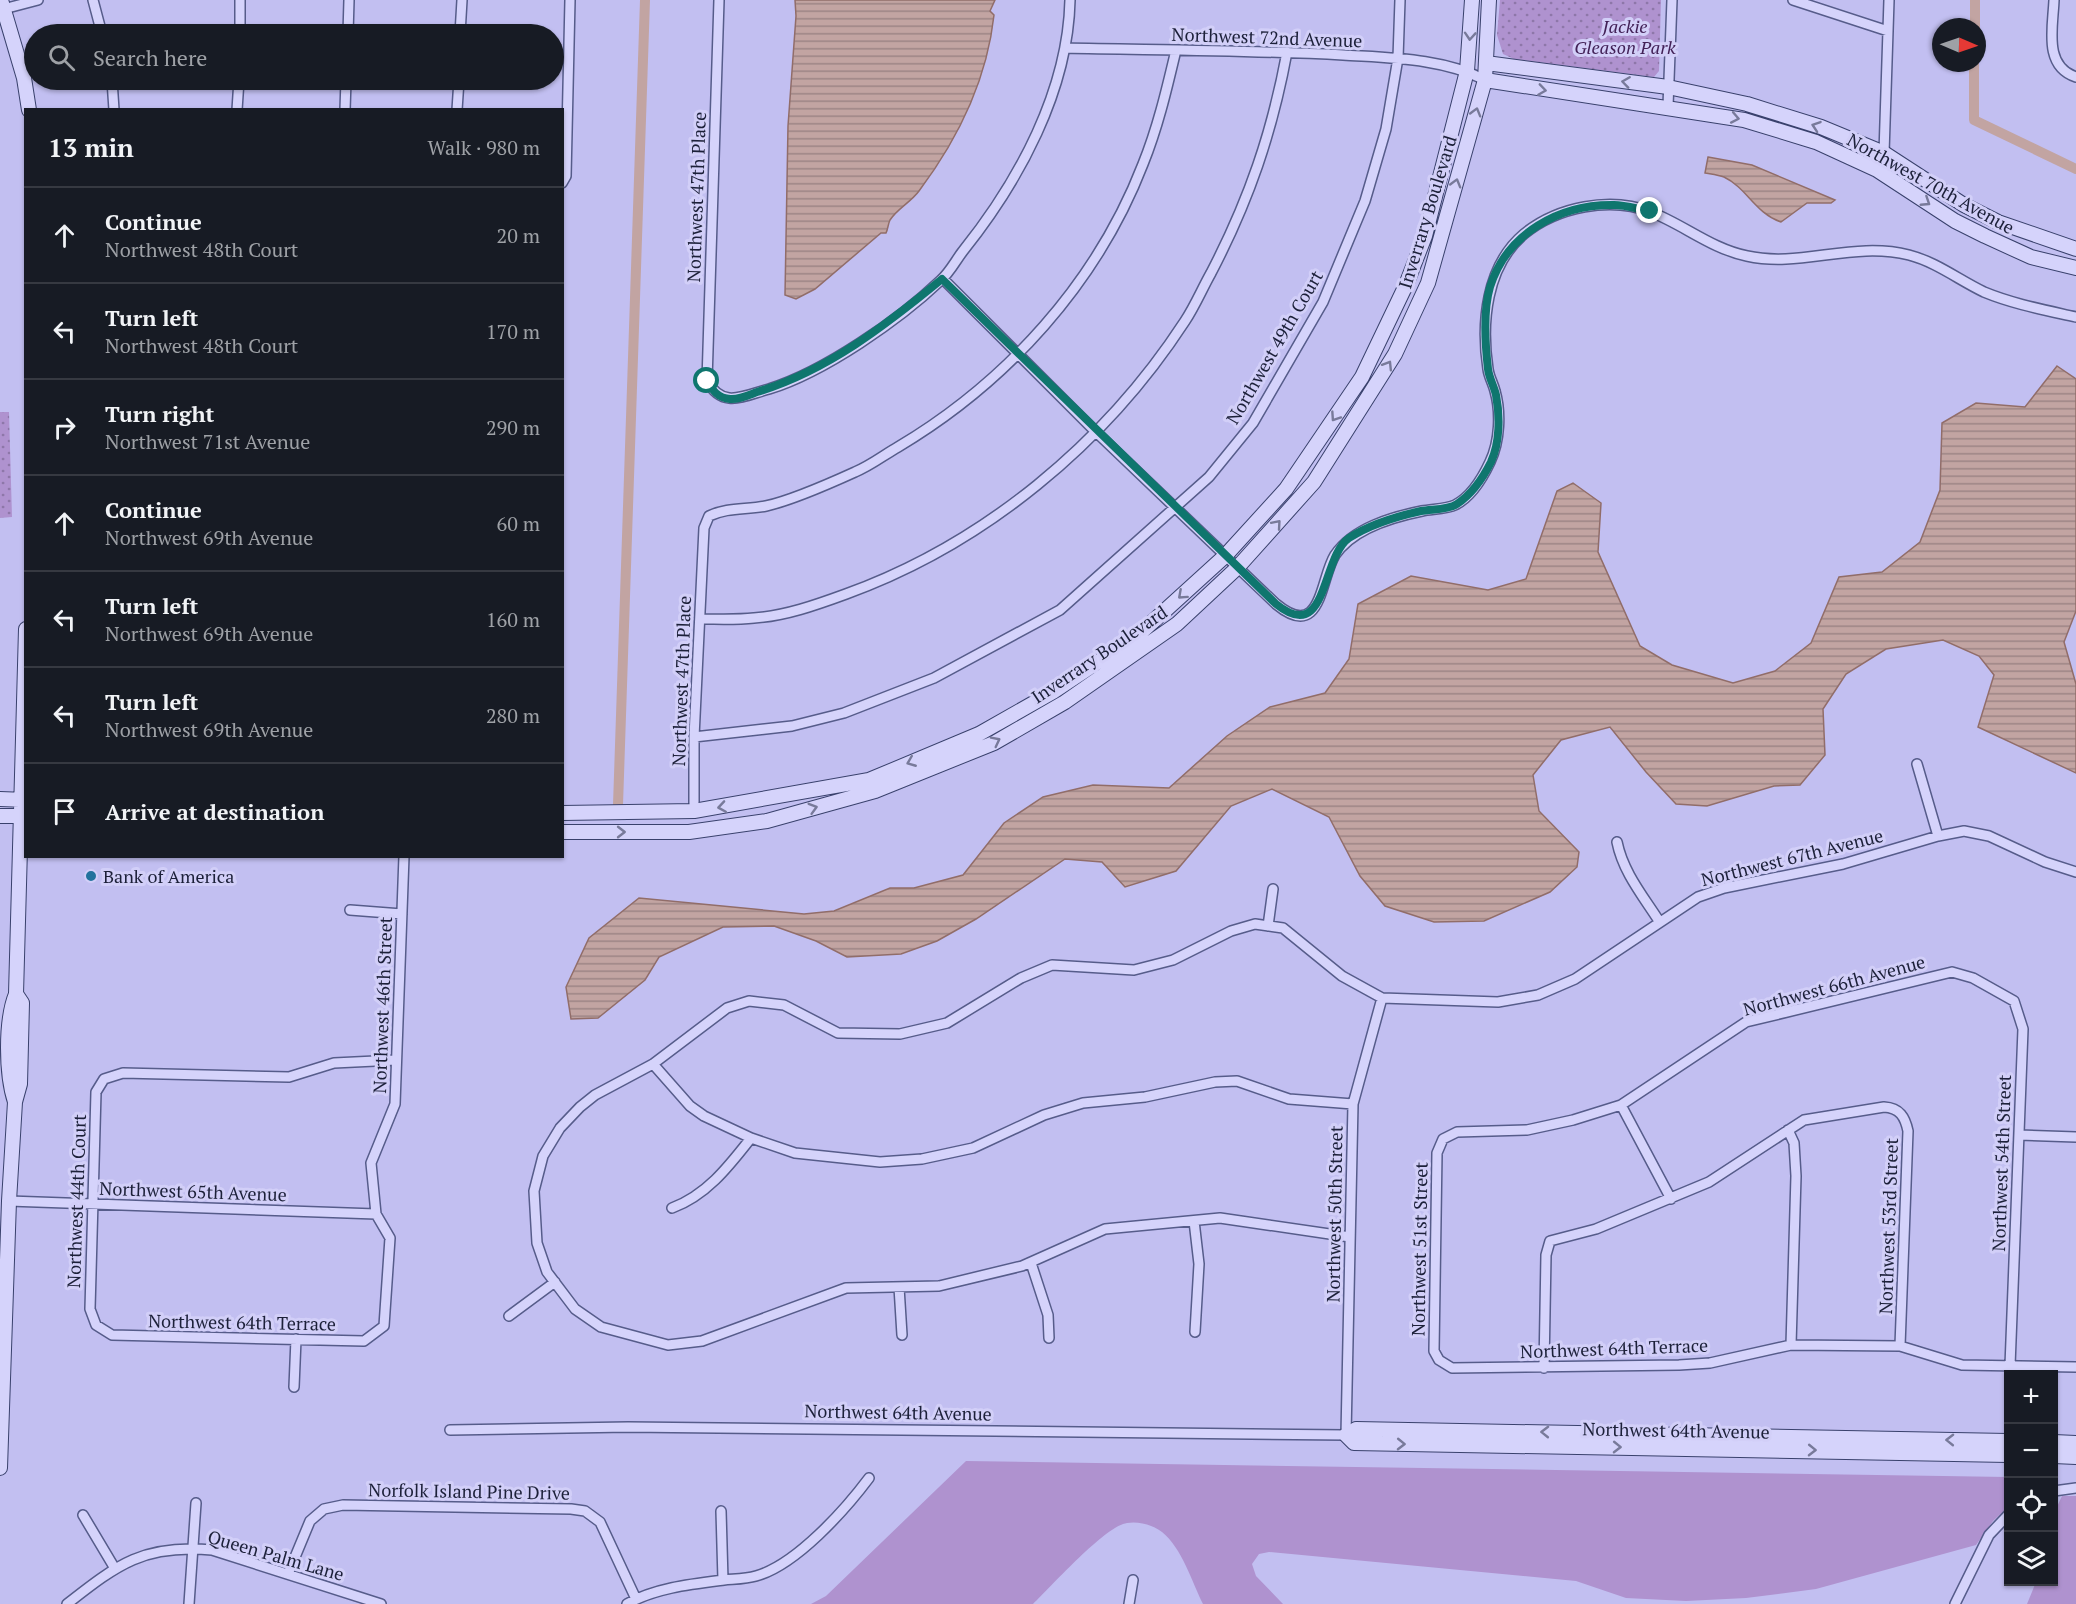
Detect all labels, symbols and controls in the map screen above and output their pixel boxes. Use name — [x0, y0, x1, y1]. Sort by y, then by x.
park label: Jackie Gleason Park — [1574, 14, 1676, 59]
north arrow — [1932, 18, 1986, 72]
street label: Northwest 72nd Avenue — [1171, 22, 1363, 52]
search box — [24, 24, 564, 90]
one-way arrow — [1464, 32, 1477, 41]
icon: search — [45, 41, 78, 74]
text: Search here — [93, 43, 207, 72]
one-way arrow — [1622, 76, 1631, 88]
one-way arrow — [1538, 83, 1547, 95]
one-way arrow — [1469, 107, 1481, 118]
street label: Northwest 47th Place — [681, 111, 711, 283]
one-way arrow — [1730, 111, 1740, 124]
one-way arrow — [1811, 120, 1822, 133]
street label: Northwest 70th Avenue — [1843, 127, 2019, 239]
text: 13 min — [48, 130, 134, 164]
street label: Inverrary Boulevard — [1392, 132, 1462, 292]
text: Walk · 980 m — [428, 134, 540, 161]
one-way arrow — [1449, 178, 1461, 189]
one-way arrow — [1919, 195, 1930, 206]
route end — [1636, 197, 1662, 223]
text: Continue — [105, 207, 202, 236]
icon: ahead — [48, 219, 81, 252]
text: 20 m — [497, 222, 540, 249]
text: Northwest 48th Court — [105, 236, 298, 263]
street label: Northwest 49th Court — [1220, 265, 1328, 428]
text: Turn left — [105, 303, 198, 332]
icon: left — [48, 315, 81, 348]
text: 170 m — [486, 318, 540, 345]
text: Northwest 48th Court — [105, 332, 298, 359]
one-way arrow — [1381, 361, 1393, 371]
route start — [693, 367, 719, 393]
text: Turn right — [105, 399, 214, 428]
one-way arrow — [1331, 410, 1342, 421]
icon: right — [48, 411, 81, 444]
text: 290 m — [486, 414, 540, 441]
text: Northwest 71st Avenue — [105, 428, 310, 455]
text: Continue — [105, 495, 202, 524]
icon: ahead — [48, 507, 81, 540]
text: 60 m — [497, 510, 540, 537]
one-way arrow — [1270, 520, 1281, 531]
text: Northwest 69th Avenue — [105, 524, 313, 551]
one-way arrow — [1178, 588, 1189, 599]
text: Turn left — [105, 591, 198, 620]
street label: Northwest 47th Place — [666, 595, 696, 767]
street label: Inverrary Boulevard — [1026, 600, 1172, 708]
icon: left — [48, 603, 81, 636]
text: 160 m — [486, 606, 540, 633]
text: Northwest 69th Avenue — [105, 620, 313, 647]
text: Turn left — [105, 687, 198, 716]
icon: left — [48, 699, 81, 732]
text: 280 m — [486, 702, 540, 729]
text: Northwest 69th Avenue — [105, 716, 313, 743]
one-way arrow — [990, 737, 1001, 748]
one-way arrow — [906, 755, 917, 767]
icon: arrive — [48, 795, 81, 828]
text: Arrive at destination — [105, 797, 324, 826]
one-way arrow — [717, 801, 726, 813]
one-way arrow — [808, 803, 818, 815]
street label: Northwest 67th Avenue — [1699, 823, 1885, 891]
one-way arrow — [616, 826, 625, 838]
place label: Bank of America — [103, 864, 234, 888]
marker: Bank of America — [84, 869, 98, 883]
street label: Northwest 46th Street — [367, 916, 397, 1094]
street label: Northwest 66th Avenue — [1740, 949, 1928, 1021]
street label: Northwest 54th Street — [1986, 1074, 2016, 1252]
street label: Northwest 44th Court — [61, 1113, 91, 1288]
street label: Northwest 50th Street — [1320, 1125, 1348, 1303]
street label: Northwest 53rd Street — [1873, 1137, 1903, 1315]
street label: Northwest 51st Street — [1405, 1161, 1433, 1336]
street label: Northwest 65th Avenue — [99, 1176, 287, 1206]
street label: Northwest 64th Terrace — [148, 1308, 336, 1336]
street label: Northwest 64th Terrace — [1520, 1333, 1708, 1363]
map controls — [2004, 1370, 2058, 1586]
button: + — [2004, 1370, 2058, 1424]
street label: Northwest 64th Avenue — [804, 1398, 992, 1426]
street label: Northwest 64th Avenue — [1582, 1416, 1770, 1444]
button: − — [2004, 1424, 2058, 1478]
one-way arrow — [1541, 1426, 1550, 1438]
one-way arrow — [1946, 1433, 1955, 1446]
one-way arrow — [1397, 1437, 1406, 1450]
one-way arrow — [1613, 1441, 1622, 1453]
one-way arrow — [1808, 1444, 1817, 1456]
street label: Norfolk Island Pine Drive — [368, 1477, 570, 1505]
button: locate — [2004, 1478, 2058, 1532]
street label: Queen Palm Lane — [205, 1524, 347, 1586]
button: layers — [2004, 1532, 2058, 1586]

